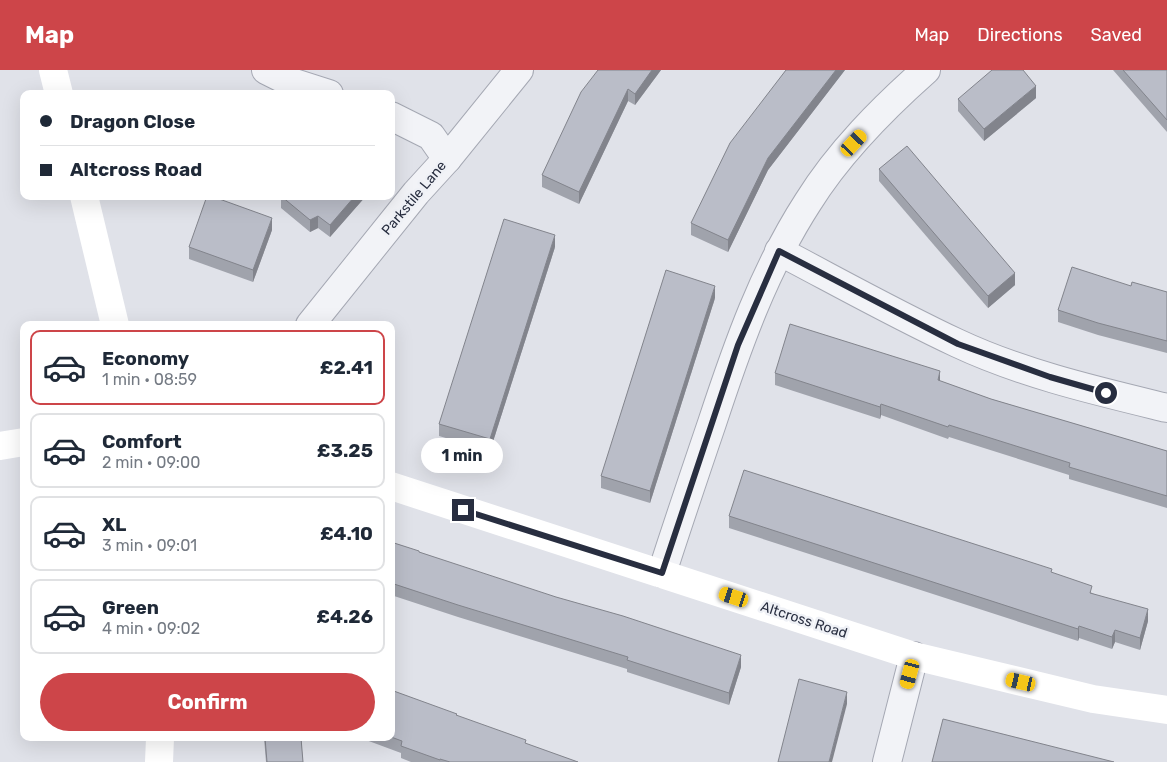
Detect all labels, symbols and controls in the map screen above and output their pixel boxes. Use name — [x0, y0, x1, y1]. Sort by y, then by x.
text: Map — [25, 21, 74, 49]
text: Map — [914, 24, 949, 46]
text: Directions — [977, 24, 1063, 46]
text: Saved — [1091, 24, 1142, 46]
text: Dragon Close — [70, 110, 195, 133]
car — [838, 127, 869, 159]
street label: Parkstile Lane — [378, 157, 450, 239]
text: Altcross Road — [70, 158, 202, 181]
icon: car — [42, 345, 87, 390]
text: Economy — [102, 347, 189, 370]
text: £2.41 — [320, 356, 373, 379]
text: 1 min · 08:59 — [102, 370, 197, 389]
route start — [1095, 382, 1117, 404]
icon: car — [42, 428, 87, 473]
text: Comfort — [102, 430, 182, 453]
callout: 1 min — [422, 438, 504, 472]
text: £3.25 — [317, 439, 373, 462]
text: 1 min — [442, 446, 482, 465]
text: 2 min · 09:00 — [102, 453, 200, 472]
route end — [452, 499, 474, 521]
icon: car — [42, 511, 87, 556]
text: XL — [102, 513, 126, 536]
text: £4.10 — [320, 522, 373, 545]
text: 3 min · 09:01 — [102, 536, 197, 555]
car — [717, 585, 750, 609]
icon: car — [42, 594, 87, 639]
text: Green — [102, 596, 159, 619]
street label: Altcross Road — [759, 598, 849, 642]
text: £4.26 — [316, 605, 373, 628]
text: 4 min · 09:02 — [102, 619, 200, 638]
car — [898, 658, 921, 690]
car — [1004, 671, 1037, 693]
button: Confirm — [40, 673, 375, 731]

